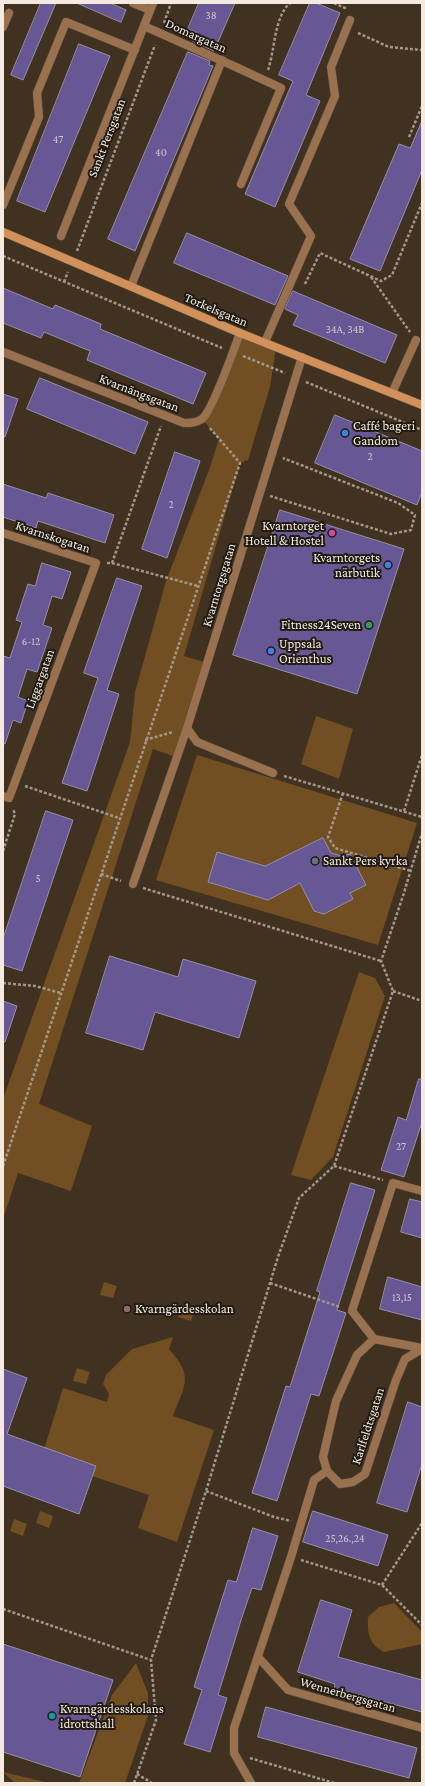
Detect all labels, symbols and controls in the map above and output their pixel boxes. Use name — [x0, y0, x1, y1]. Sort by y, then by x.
house number: 38 — [205, 9, 217, 23]
street label: Domargatan — [163, 16, 229, 56]
street label: Sankt Persgatan — [85, 96, 129, 180]
house number: 47 — [53, 133, 63, 147]
house number: 40 — [155, 146, 167, 160]
street label: Torkelsgatan — [182, 290, 250, 330]
house number: 34A, 34B — [326, 323, 364, 337]
street label: Kvarnängsgatan — [97, 371, 181, 415]
place label: Caffé bageri Gandom — [353, 418, 415, 449]
marker: Caffé bageri Gandom — [340, 428, 350, 438]
house number: 2 — [367, 450, 373, 464]
house number: 2 — [168, 498, 174, 512]
street label: Kvarnskogatan — [14, 518, 92, 556]
place label: Kvarntorget Hotell & Hostel — [245, 518, 324, 549]
marker: Kvarntorget Hotell & Hostel — [327, 528, 337, 538]
street label: Kvarntorgsgatan — [199, 541, 239, 629]
place label: Kvarntorgets närbutik — [313, 550, 380, 581]
marker: Kvarntorgets närbutik — [383, 560, 393, 570]
place label: Fitness24Seven — [281, 617, 361, 633]
marker: Fitness24Seven — [364, 620, 374, 630]
house number: 6-12 — [22, 635, 40, 649]
place label: Uppsala Orienthus — [279, 636, 332, 667]
marker: Uppsala Orienthus — [266, 646, 276, 656]
street label: Liggargatan — [22, 647, 58, 711]
place label: Sankt Pers kyrka — [323, 853, 408, 869]
marker: Sankt Pers kyrka — [310, 856, 320, 866]
house number: 5 — [35, 872, 41, 886]
house number: 27 — [396, 1140, 406, 1154]
house number: 13,15 — [392, 1291, 412, 1305]
place label: Kvarngärdesskolan — [135, 1301, 234, 1317]
marker: Kvarngärdesskolan — [122, 1304, 132, 1314]
street label: Karlfeldtsgatan — [348, 1386, 388, 1466]
house number: 25,26.,24 — [325, 1532, 365, 1546]
street label: Wennerbergsgatan — [298, 1674, 398, 1716]
place label: Kvarngärdesskolans idrottshall — [60, 1701, 164, 1732]
marker: Kvarngärdesskolans idrottshall — [47, 1711, 57, 1721]

